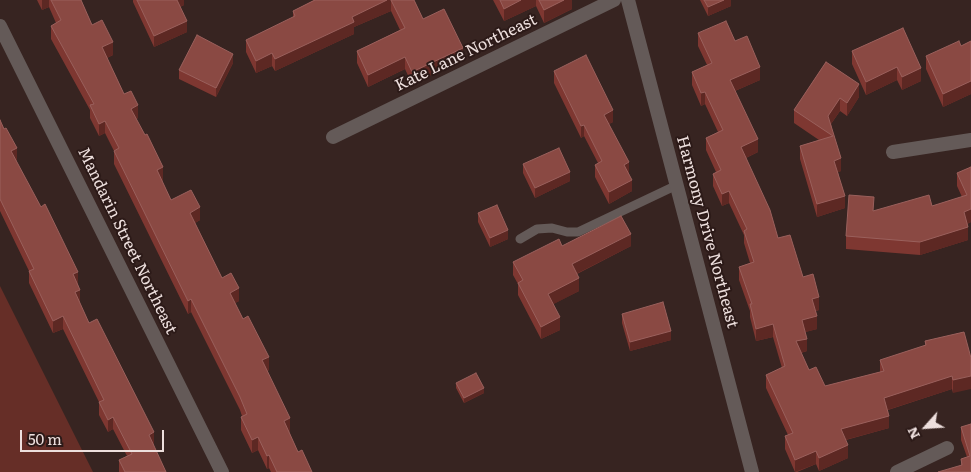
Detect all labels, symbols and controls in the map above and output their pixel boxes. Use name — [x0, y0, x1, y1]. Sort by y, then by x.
street label: Kate Lane Northeast — [392, 10, 540, 96]
street label: Harmony Drive Northeast — [672, 134, 742, 330]
street label: Mandarin Street Northeast — [73, 145, 181, 337]
north arrow — [901, 402, 951, 452]
scale bar — [22, 420, 166, 452]
text: N — [901, 424, 924, 443]
text: 50 m — [28, 427, 62, 450]

